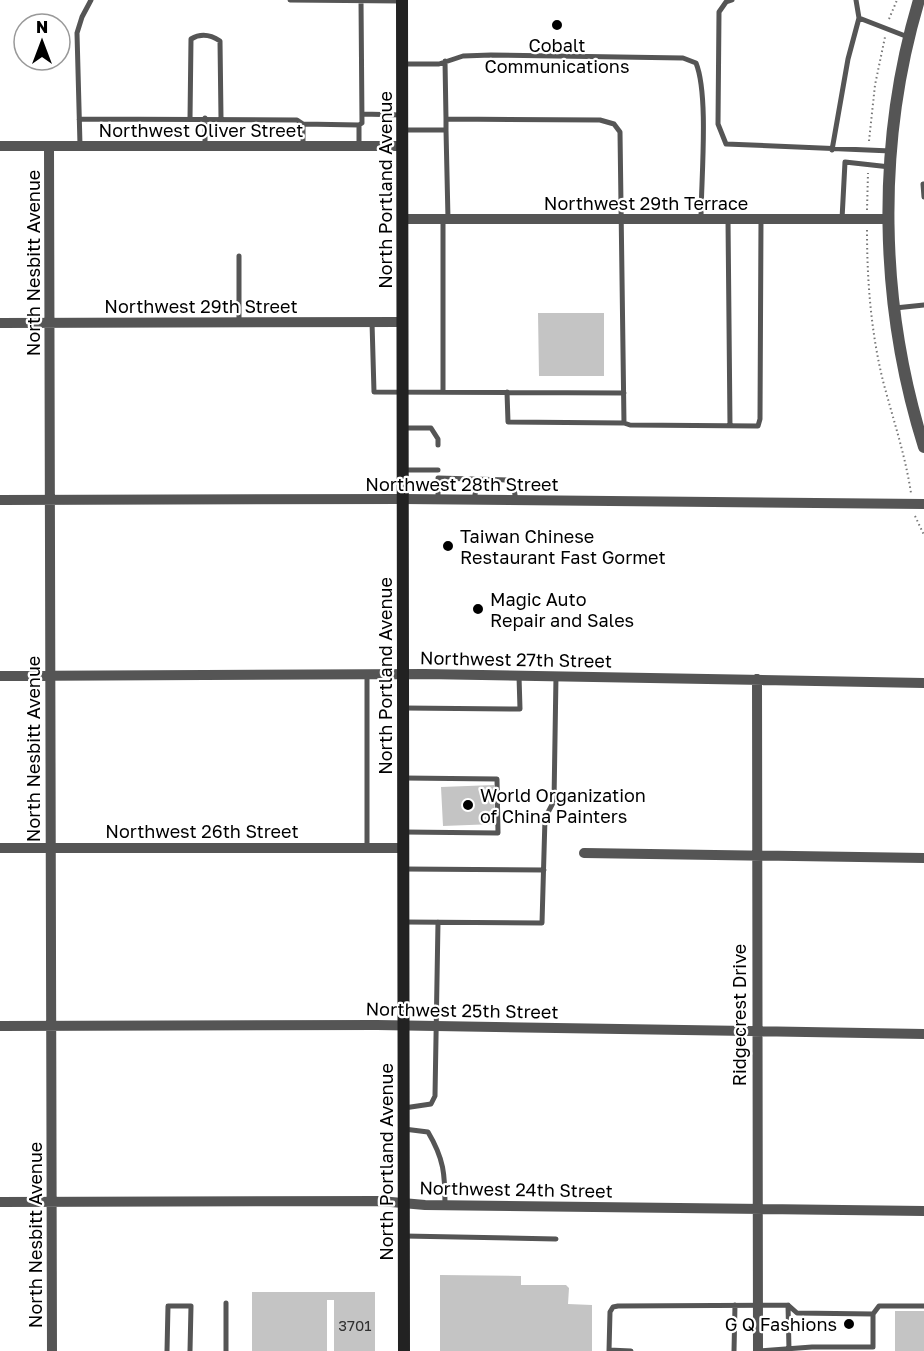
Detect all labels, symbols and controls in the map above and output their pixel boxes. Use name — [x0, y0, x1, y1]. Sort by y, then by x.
north arrow — [12, 12, 72, 72]
text: N — [36, 17, 48, 37]
marker: Cobalt Communications — [550, 18, 564, 32]
place label: Cobalt Communications — [485, 34, 629, 77]
street label: North Portland Avenue — [374, 91, 396, 289]
street label: Northwest Oliver Street — [99, 119, 303, 141]
street label: North Nesbitt Avenue — [22, 170, 44, 356]
street label: Northwest 29th Terrace — [544, 192, 748, 214]
street label: Northwest 29th Street — [104, 295, 298, 317]
street label: Northwest 28th Street — [365, 473, 559, 495]
place label: Taiwan Chinese Restaurant Fast Gormet — [460, 525, 666, 568]
marker: Taiwan Chinese Restaurant Fast Gormet — [441, 539, 455, 553]
street label: North Portland Avenue — [374, 577, 396, 775]
place label: Magic Auto Repair and Sales — [490, 588, 634, 631]
marker: Magic Auto Repair and Sales — [471, 602, 485, 616]
street label: Northwest 27th Street — [420, 646, 612, 672]
street label: North Nesbitt Avenue — [22, 656, 44, 842]
place label: World Organization of China Painters — [480, 784, 646, 827]
marker: World Organization of China Painters — [461, 798, 475, 812]
street label: Northwest 26th Street — [105, 820, 299, 842]
street label: Ridgecrest Drive — [728, 944, 750, 1086]
street label: Northwest 25th Street — [365, 997, 559, 1023]
street label: North Portland Avenue — [375, 1063, 397, 1261]
street label: North Nesbitt Avenue — [24, 1142, 46, 1328]
street label: Northwest 24th Street — [419, 1176, 613, 1202]
place label: G Q Fashions — [725, 1313, 837, 1335]
house number: 3701 — [338, 1316, 372, 1334]
marker: G Q Fashions — [842, 1317, 856, 1331]

